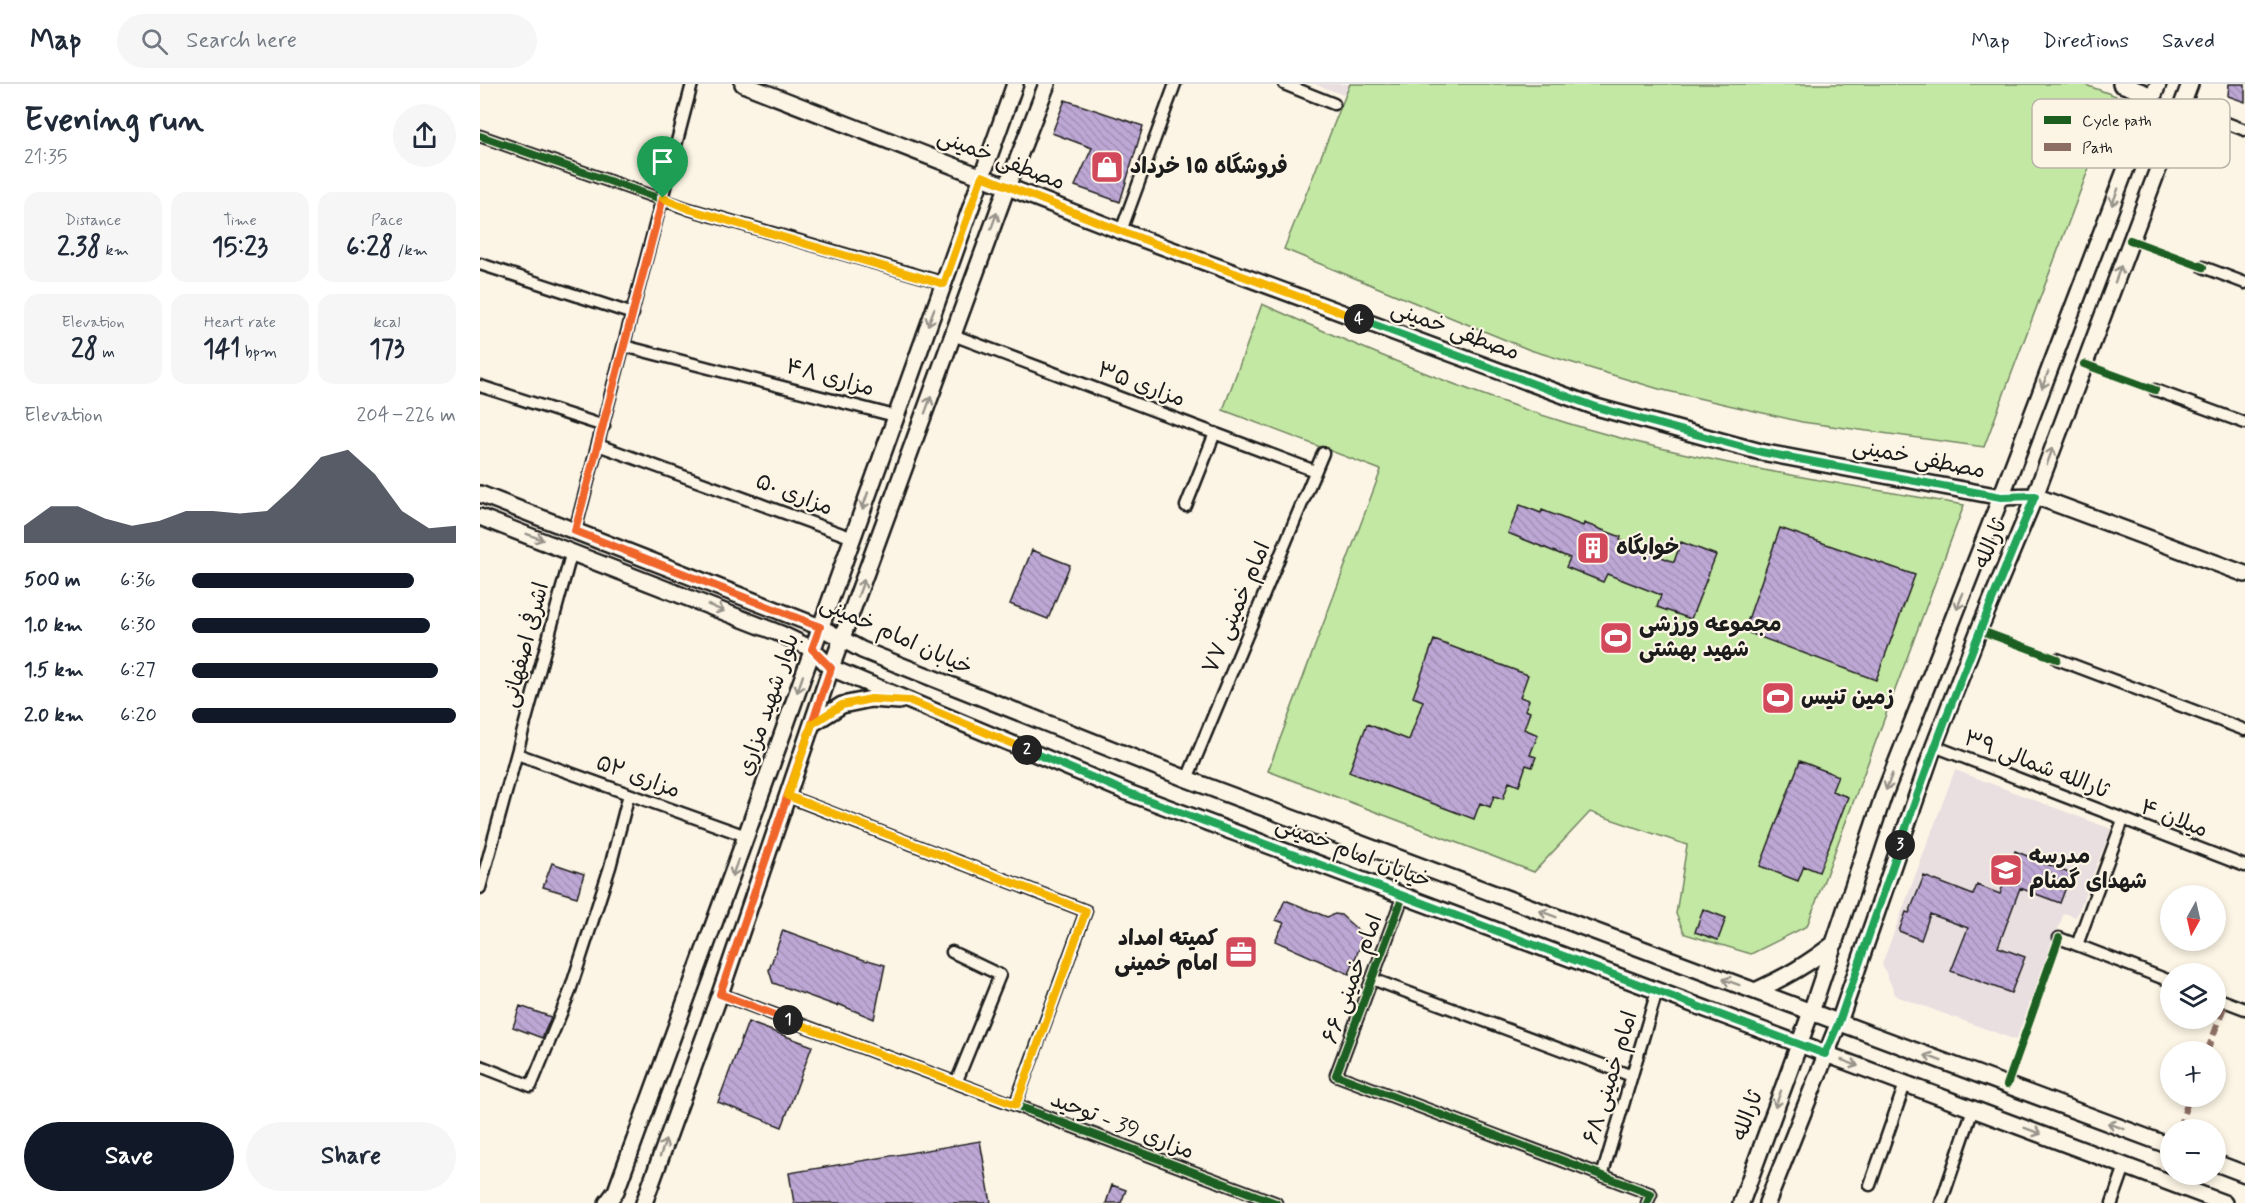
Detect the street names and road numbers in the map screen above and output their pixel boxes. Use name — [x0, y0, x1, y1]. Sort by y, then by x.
street label: مصطفی خمینی — [933, 123, 1069, 197]
street label: مصطفی خمینی — [1387, 295, 1523, 367]
street label: مزاری ۴۸ — [783, 353, 877, 403]
street label: مزاری ۳۵ — [1093, 356, 1189, 414]
street label: مصطفی خمینی — [1850, 432, 1988, 486]
street label: مزاری ۵۰ — [751, 467, 837, 523]
street label: ثارالله — [1968, 514, 2014, 573]
street label: امام خمینی ۷۷ — [1197, 538, 1278, 679]
street label: اشرفی اصفهانی — [494, 579, 556, 711]
street label: خیابان امام خمینی — [815, 590, 977, 683]
street label: بلوار شهید مزاری — [732, 630, 806, 780]
street label: ثارالله شمالی ۳۹ — [1960, 725, 2113, 806]
street label: مزاری ۵۲ — [592, 749, 684, 805]
street label: میلان ۴ — [2136, 793, 2212, 845]
street label: خیابان امام خمینی — [1271, 811, 1435, 896]
street label: امام خمینی ۶۶ — [1317, 910, 1390, 1048]
street label: امام خمینی ۶۸ — [1577, 1008, 1646, 1149]
street label: مزاری 39 - توحید — [1046, 1086, 1198, 1166]
street label: ثارالله — [1726, 1087, 1770, 1145]

